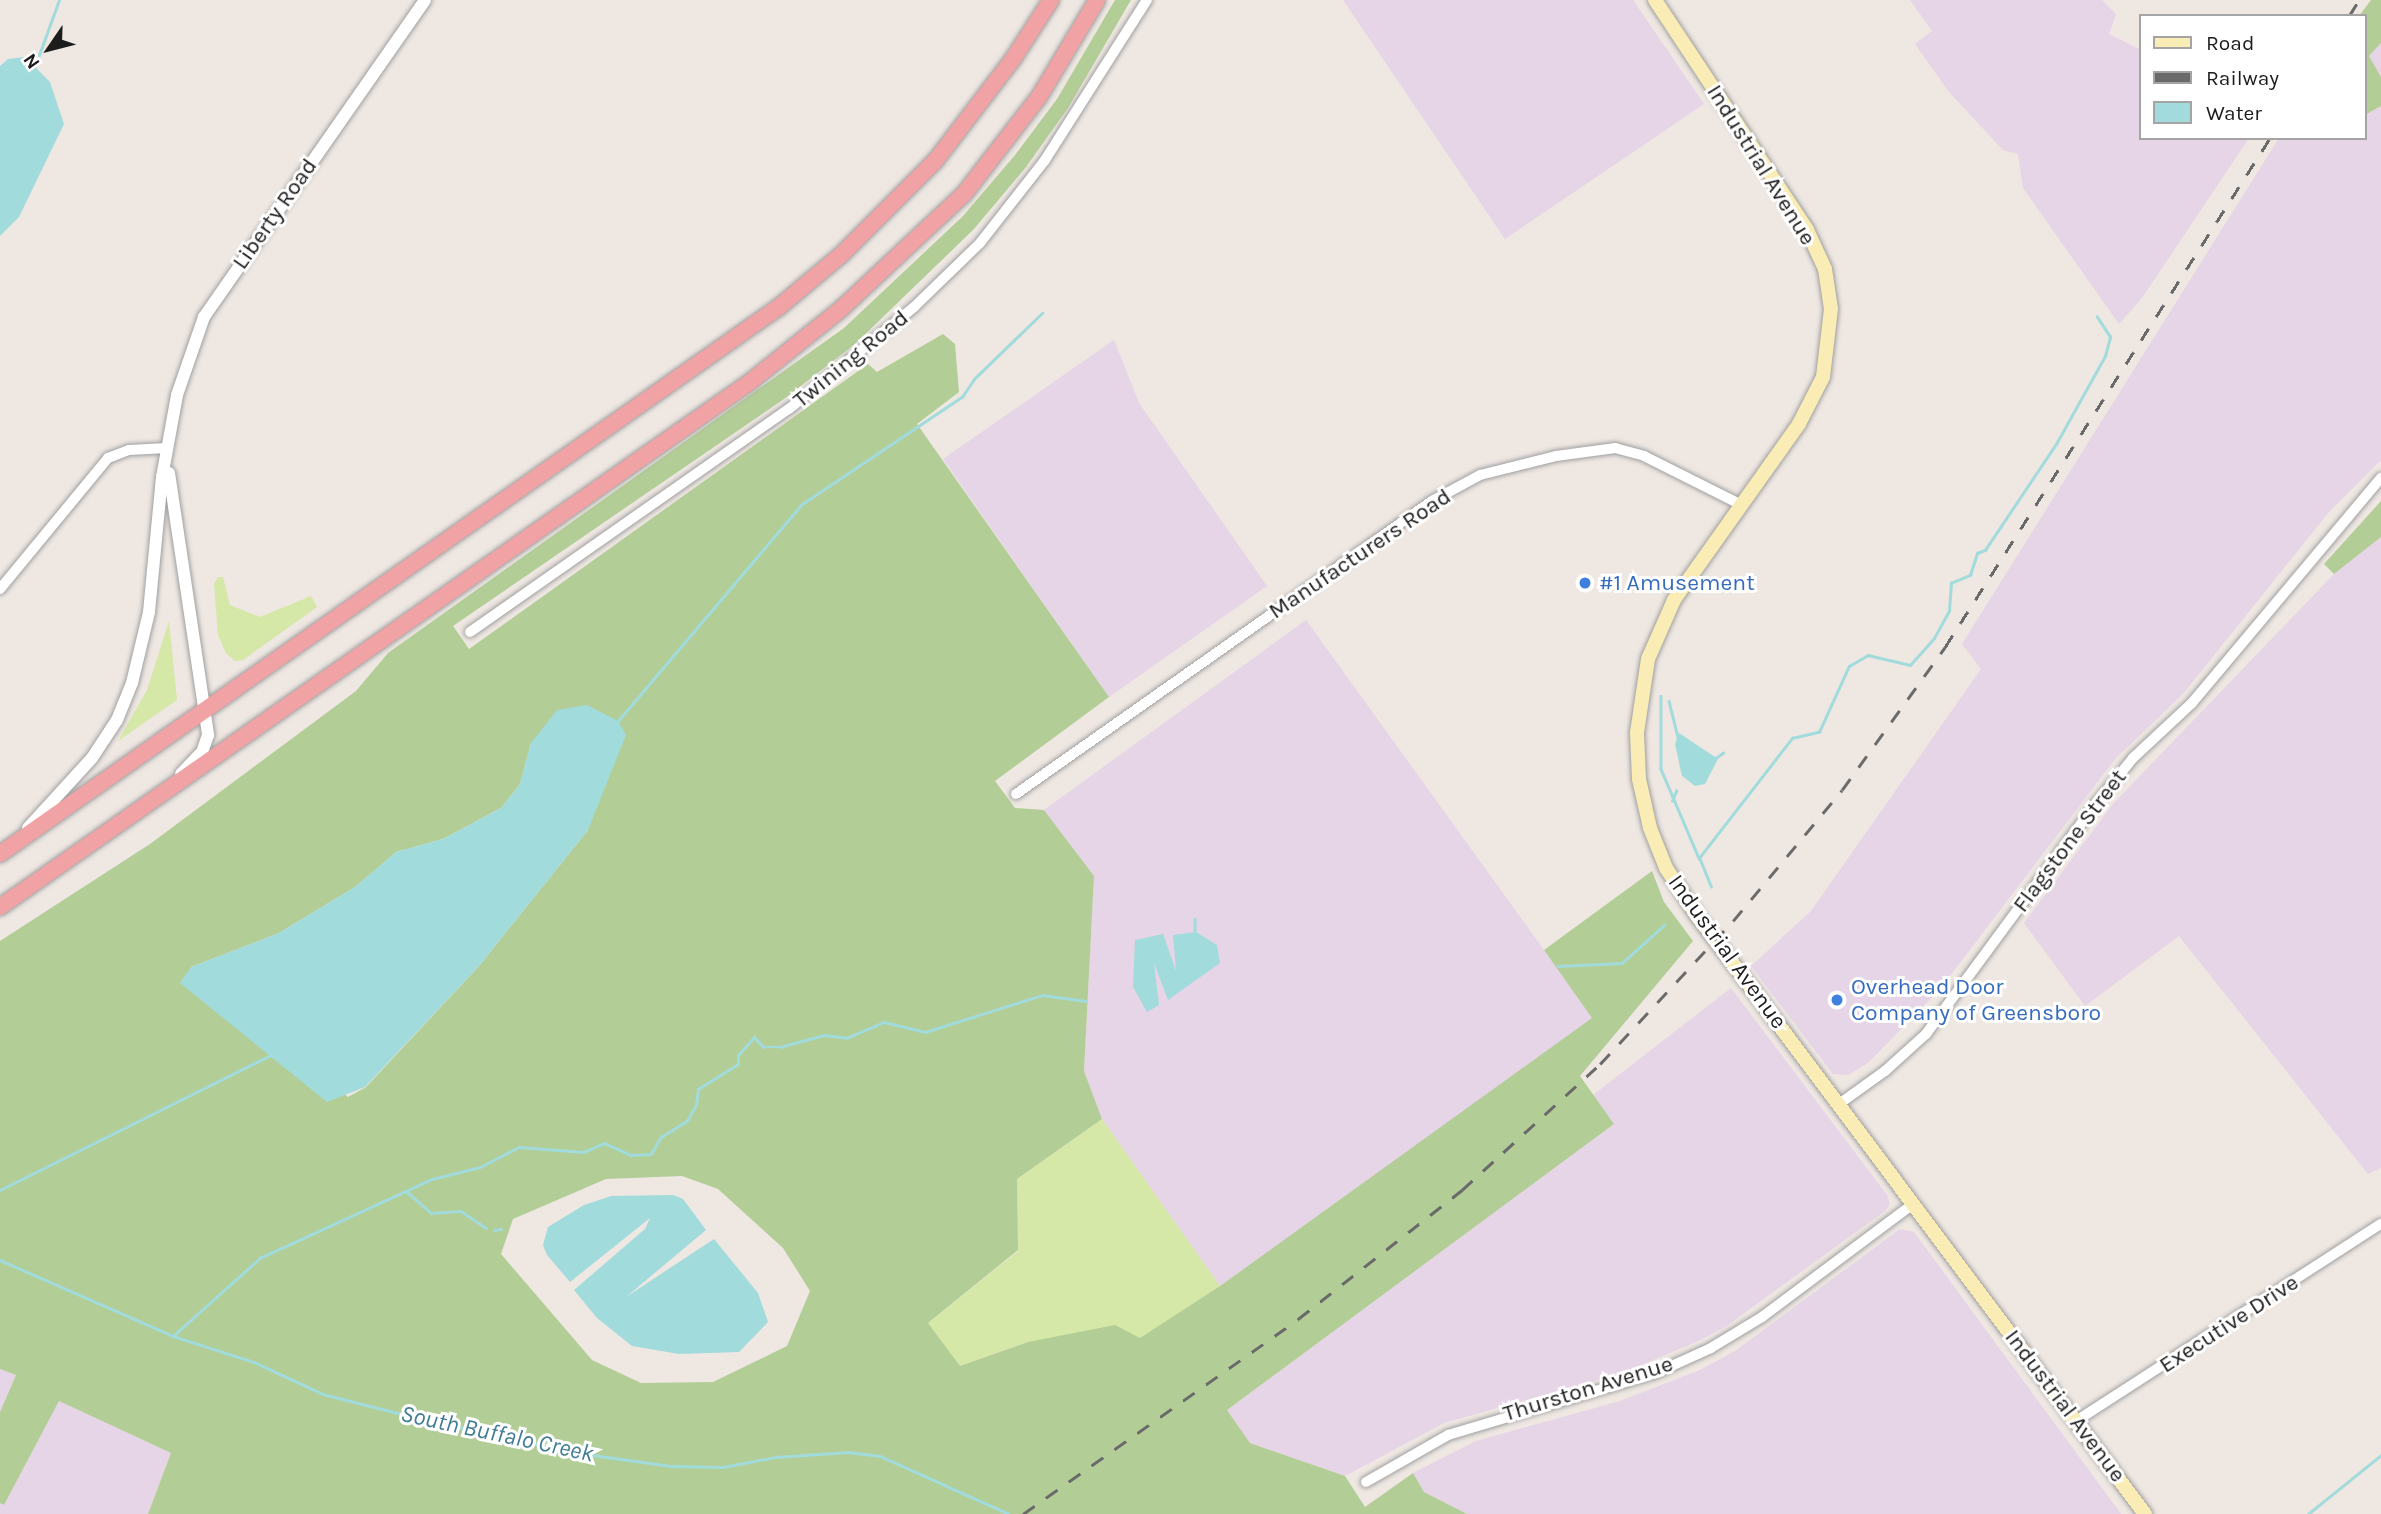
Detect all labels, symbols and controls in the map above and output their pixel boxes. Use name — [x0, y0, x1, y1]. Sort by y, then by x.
north arrow — [14, 14, 84, 84]
legend — [2140, 14, 2367, 140]
text: Road — [2206, 31, 2254, 55]
text: N — [19, 49, 45, 73]
text: Railway — [2206, 66, 2279, 90]
street label: Industrial Avenue — [1701, 80, 1821, 250]
text: Water — [2206, 101, 2262, 125]
street label: Liberty Road — [227, 153, 323, 275]
street label: Twining Road — [788, 304, 914, 414]
street label: Manufacturers Road — [1264, 483, 1456, 625]
place label: #1 Amusement — [1599, 569, 1755, 597]
marker: #1 Amusement — [1577, 575, 1593, 591]
street label: Flagstone Street — [2007, 764, 2133, 918]
street label: Industrial Avenue — [1662, 869, 1792, 1035]
place label: Overhead Door Company of Greensboro — [1851, 973, 2101, 1027]
marker: Overhead Door Company of Greensboro — [1829, 992, 1845, 1008]
street label: Executive Drive — [2154, 1269, 2304, 1379]
street label: Industrial Avenue — [1999, 1324, 2131, 1488]
street label: Thurston Avenue — [1500, 1350, 1676, 1428]
water label: South Buffalo Creek — [398, 1399, 596, 1469]

